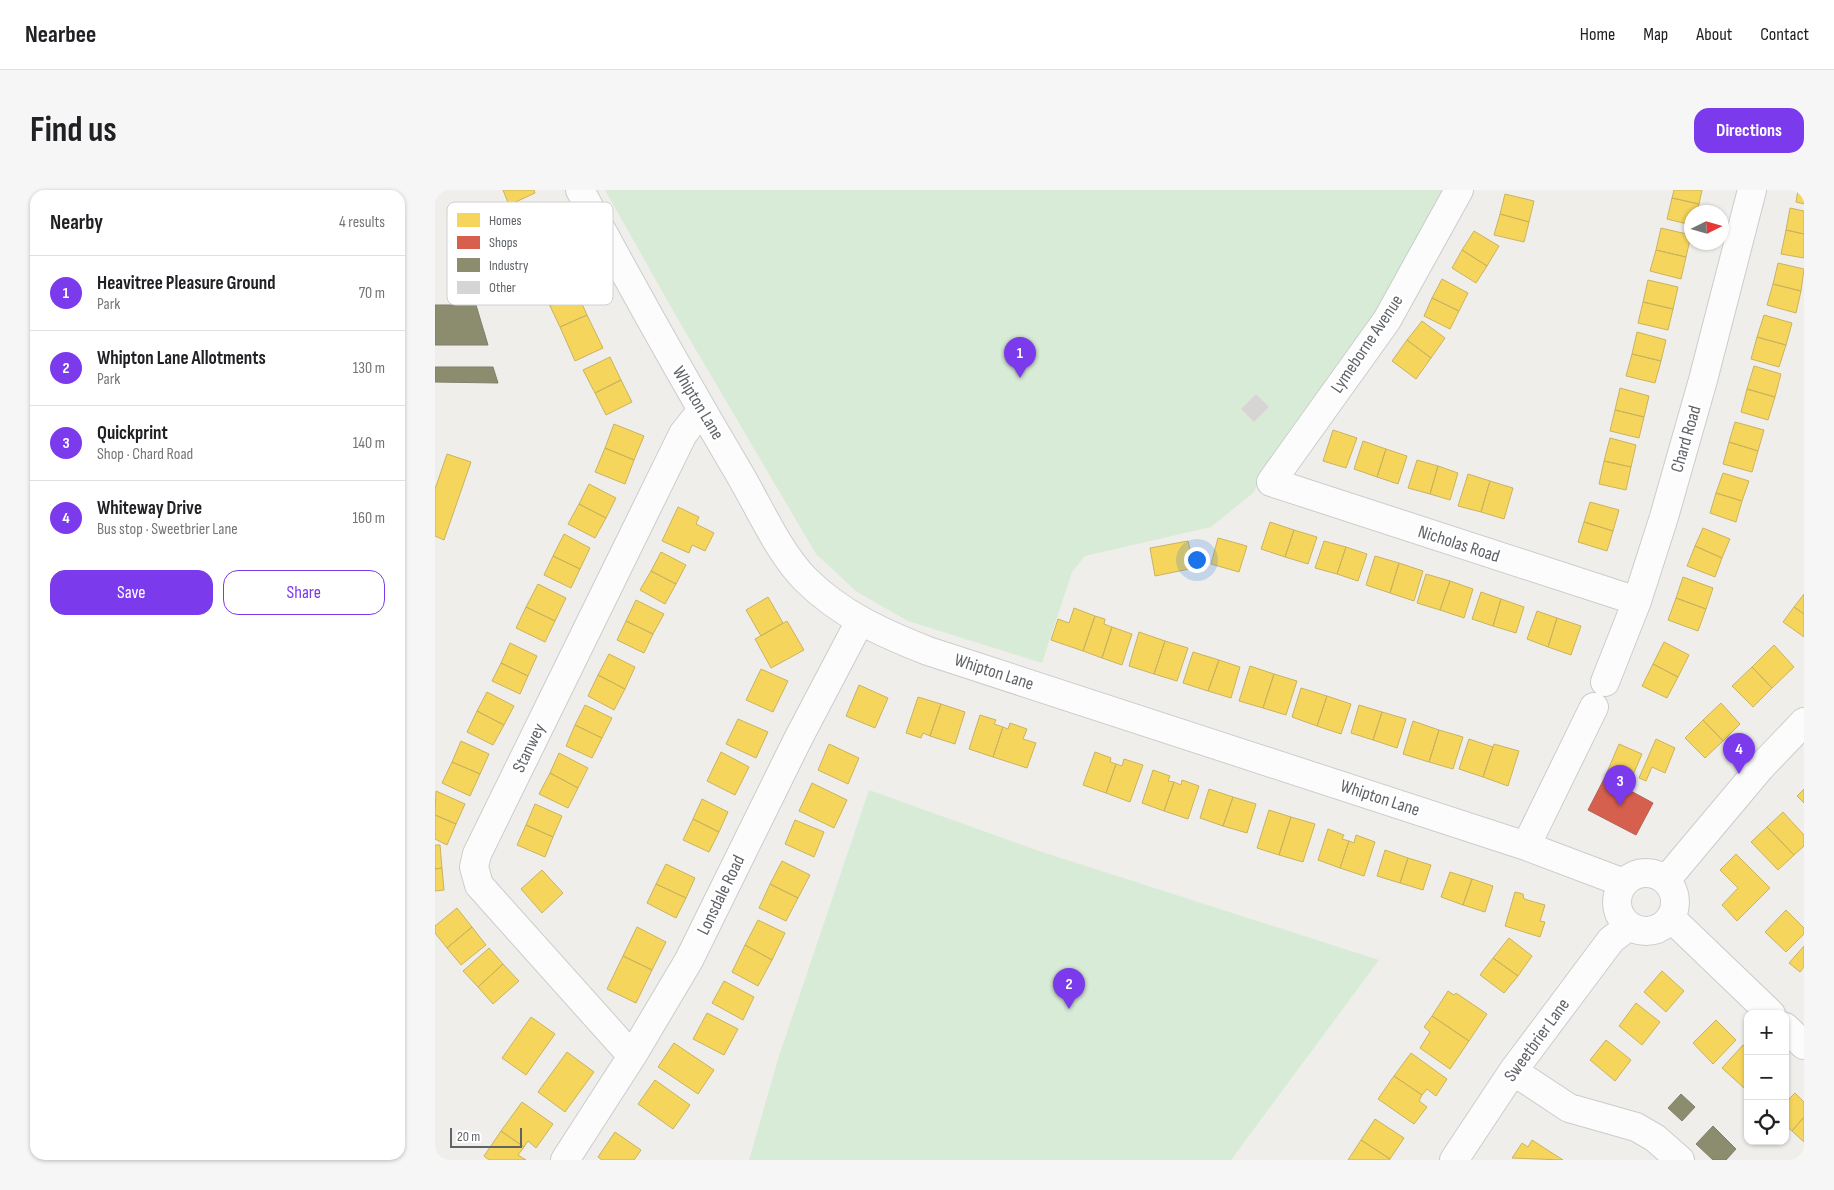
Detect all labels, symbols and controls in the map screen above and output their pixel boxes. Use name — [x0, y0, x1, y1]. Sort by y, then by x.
text: Nearbee — [25, 20, 96, 49]
text: Home — [1580, 24, 1615, 45]
text: Map — [1643, 24, 1668, 45]
text: About — [1696, 24, 1732, 45]
text: Contact — [1760, 24, 1809, 45]
button: Directions — [1694, 108, 1804, 153]
text: Find us — [30, 109, 117, 152]
legend — [447, 202, 613, 305]
north arrow — [1684, 205, 1729, 250]
text: Nearby — [50, 210, 103, 235]
text: Homes — [489, 212, 522, 229]
text: 4 results — [339, 213, 385, 232]
text: Shops — [489, 234, 518, 251]
text: Industry — [489, 257, 529, 274]
text: Heavitree Pleasure Ground — [97, 272, 275, 295]
text: Other — [489, 279, 516, 296]
text: 1 — [63, 284, 69, 303]
text: 70 m — [359, 284, 385, 303]
street label: Lymeborne Avenue — [1326, 291, 1408, 397]
text: Park — [97, 295, 120, 314]
pin: 1 — [1004, 337, 1036, 378]
text: Whipton Lane Allotments — [97, 347, 266, 370]
text: 2 — [62, 359, 70, 378]
text: 130 m — [353, 359, 385, 378]
street label: Whipton Lane — [668, 362, 728, 444]
text: Park — [97, 370, 120, 389]
street label: Chard Road — [1666, 403, 1706, 475]
text: Quickprint — [97, 422, 168, 445]
text: 3 — [62, 434, 70, 453]
text: 140 m — [353, 434, 385, 453]
text: Shop · Chard Road — [97, 445, 193, 464]
text: Whiteway Drive — [97, 497, 202, 520]
text: 4 — [62, 509, 70, 528]
text: 160 m — [352, 509, 385, 528]
text: Bus stop · Sweetbrier Lane — [97, 520, 238, 539]
street label: Nicholas Road — [1416, 521, 1502, 567]
your location — [1184, 547, 1210, 573]
button: Save — [50, 570, 213, 615]
button: Share — [223, 570, 385, 615]
street label: Whipton Lane — [952, 649, 1036, 695]
street label: Stanwey — [508, 720, 550, 776]
pin: 4 — [1723, 733, 1755, 774]
pin: 3 — [1604, 765, 1636, 806]
street label: Whipton Lane — [1338, 775, 1422, 821]
street label: Lonsdale Road — [693, 852, 749, 938]
pin: 2 — [1053, 968, 1085, 1009]
street label: Sweetbrier Lane — [1500, 994, 1574, 1086]
map controls — [1744, 1010, 1789, 1145]
button: + — [1744, 1010, 1789, 1055]
button: − — [1744, 1055, 1789, 1100]
button: locate — [1744, 1100, 1789, 1145]
scale bar — [450, 1125, 523, 1148]
text: 20 m — [457, 1128, 480, 1145]

